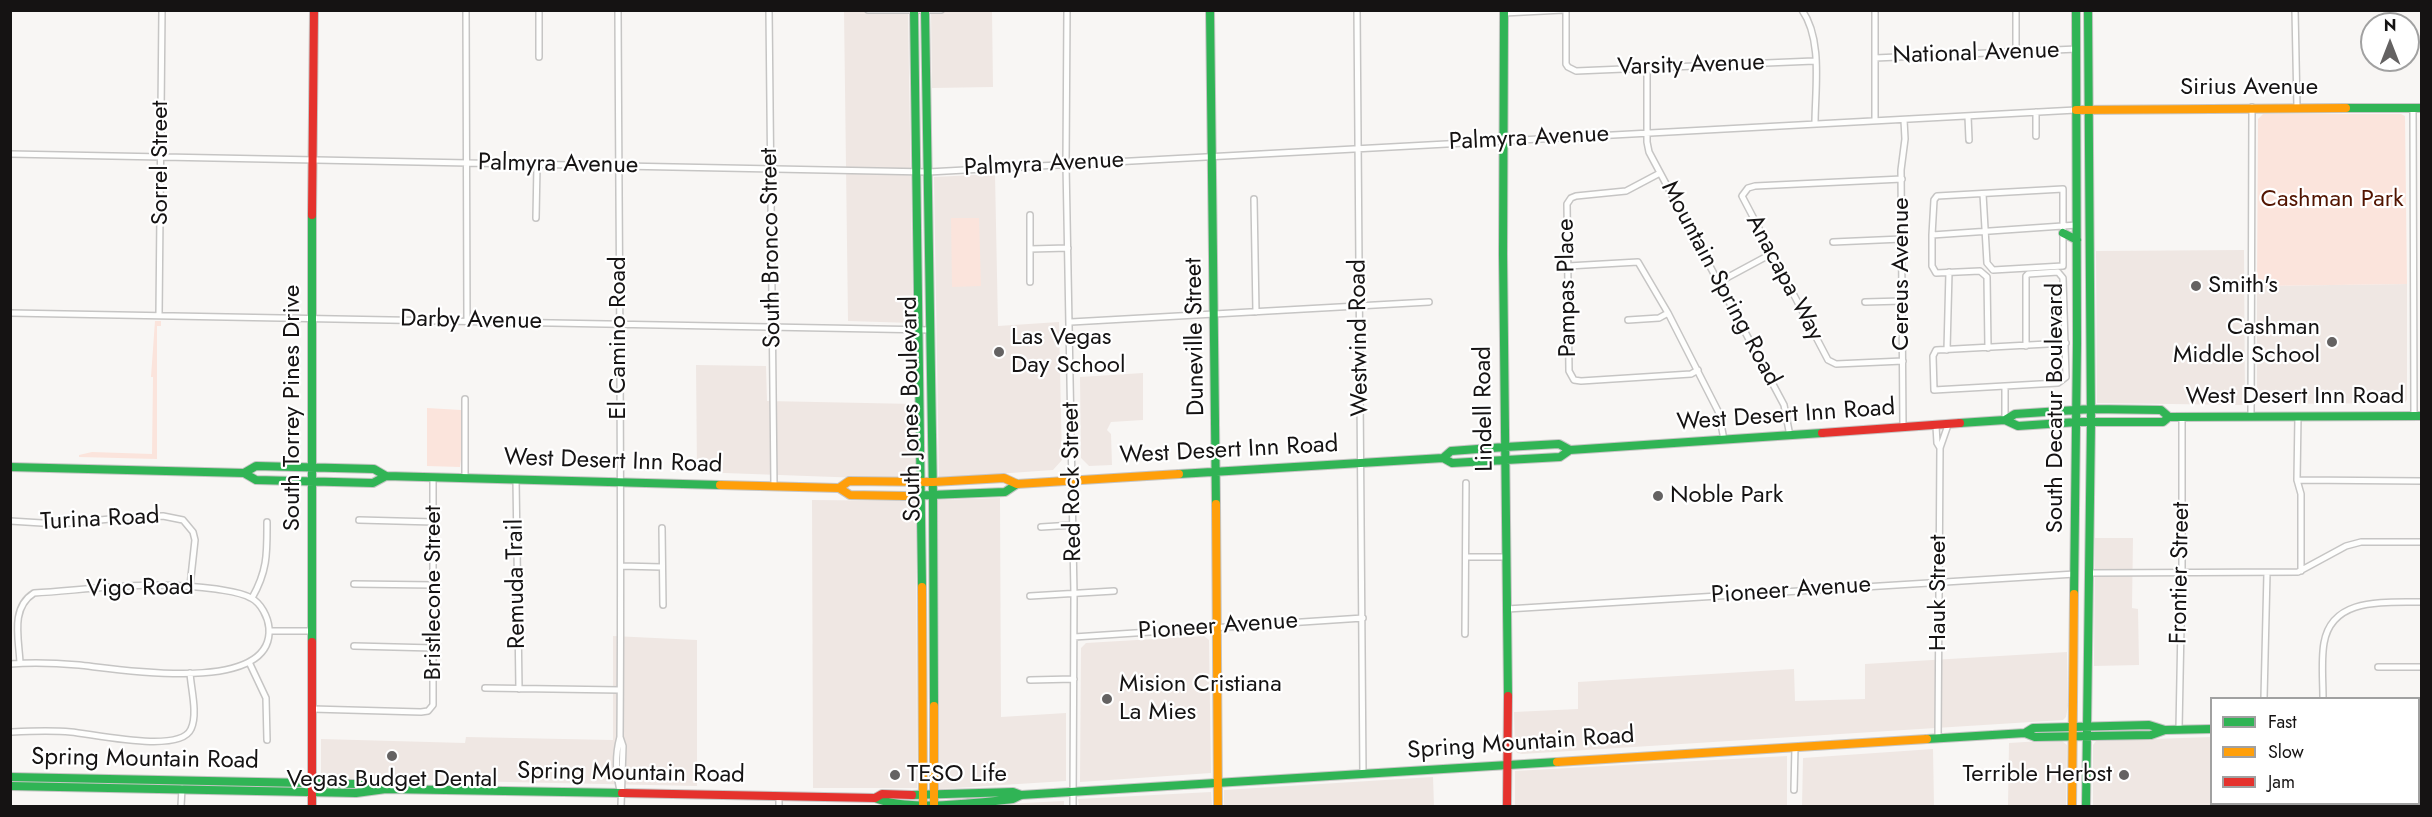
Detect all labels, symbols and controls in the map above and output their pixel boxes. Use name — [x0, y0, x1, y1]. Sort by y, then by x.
north arrow — [2360, 12, 2420, 72]
text: N — [2384, 14, 2396, 37]
street label: National Avenue — [1892, 37, 2060, 71]
street label: Varsity Avenue — [1617, 49, 1765, 83]
street label: Sirius Avenue — [2180, 74, 2318, 102]
street label: Sorrel Street — [147, 101, 175, 225]
street label: Palmyra Avenue — [1448, 120, 1610, 158]
street label: Palmyra Avenue — [963, 146, 1125, 184]
street label: South Bronco Street — [756, 148, 788, 348]
street label: Palmyra Avenue — [478, 149, 638, 181]
street label: Mountain Spring Road — [1654, 177, 1786, 391]
park label: Cashman Park — [2260, 186, 2404, 214]
street label: Cereus Avenue — [1888, 197, 1916, 351]
street label: Anacapa Way — [1739, 210, 1829, 346]
street label: Pampas Place — [1552, 218, 1584, 358]
street label: El Camino Road — [605, 256, 633, 420]
street label: Duneville Street — [1180, 258, 1212, 416]
street label: Westwind Road — [1344, 259, 1376, 417]
place label: Smith's — [2208, 272, 2278, 300]
marker: Smith's — [2189, 279, 2203, 293]
street label: South Decatur Boulevard — [2042, 283, 2070, 533]
street label: South Torrey Pines Drive — [279, 285, 307, 531]
street label: South Jones Boulevard — [896, 296, 928, 522]
street label: Darby Avenue — [400, 305, 542, 337]
place label: Cashman Middle School — [2173, 314, 2320, 370]
place label: Las Vegas Day School — [1011, 324, 1125, 380]
marker: Cashman Middle School — [2325, 335, 2339, 349]
marker: Las Vegas Day School — [992, 345, 1006, 359]
street label: Lindell Road — [1470, 346, 1500, 472]
street label: West Desert Inn Road — [2186, 383, 2404, 411]
street label: West Desert Inn Road — [1676, 394, 1896, 438]
street label: Red Rock Street — [1057, 402, 1089, 562]
street label: West Desert Inn Road — [1119, 431, 1339, 471]
street label: West Desert Inn Road — [503, 444, 723, 480]
place label: Noble Park — [1670, 482, 1783, 510]
marker: Noble Park — [1651, 489, 1665, 503]
street label: Turina Road — [40, 502, 160, 538]
street label: Frontier Street — [2165, 502, 2197, 644]
street label: Bristlecone Street — [420, 505, 448, 681]
street label: Remuda Trail — [501, 519, 533, 649]
street label: Hauk Street — [1925, 535, 1953, 651]
street label: Pioneer Avenue — [1710, 571, 1872, 611]
street label: Vigo Road — [86, 574, 194, 604]
street label: Pioneer Avenue — [1137, 607, 1299, 647]
place label: Mision Cristiana La Mies — [1119, 671, 1282, 727]
marker: Mision Cristiana La Mies — [1100, 692, 1114, 706]
legend — [2210, 697, 2420, 805]
text: Fast — [2268, 709, 2297, 735]
street label: Spring Mountain Road — [1406, 722, 1636, 766]
text: Slow — [2268, 739, 2304, 765]
street label: Spring Mountain Road — [31, 744, 259, 776]
marker: Vegas Budget Dental — [385, 749, 399, 763]
street label: Spring Mountain Road — [517, 758, 745, 790]
place label: TESO Life — [907, 761, 1007, 789]
place label: Terrible Herbst — [1963, 761, 2112, 789]
place label: Vegas Budget Dental — [286, 766, 498, 794]
marker: TESO Life — [888, 768, 902, 782]
marker: Terrible Herbst — [2117, 768, 2131, 782]
text: Jam — [2268, 769, 2295, 795]

